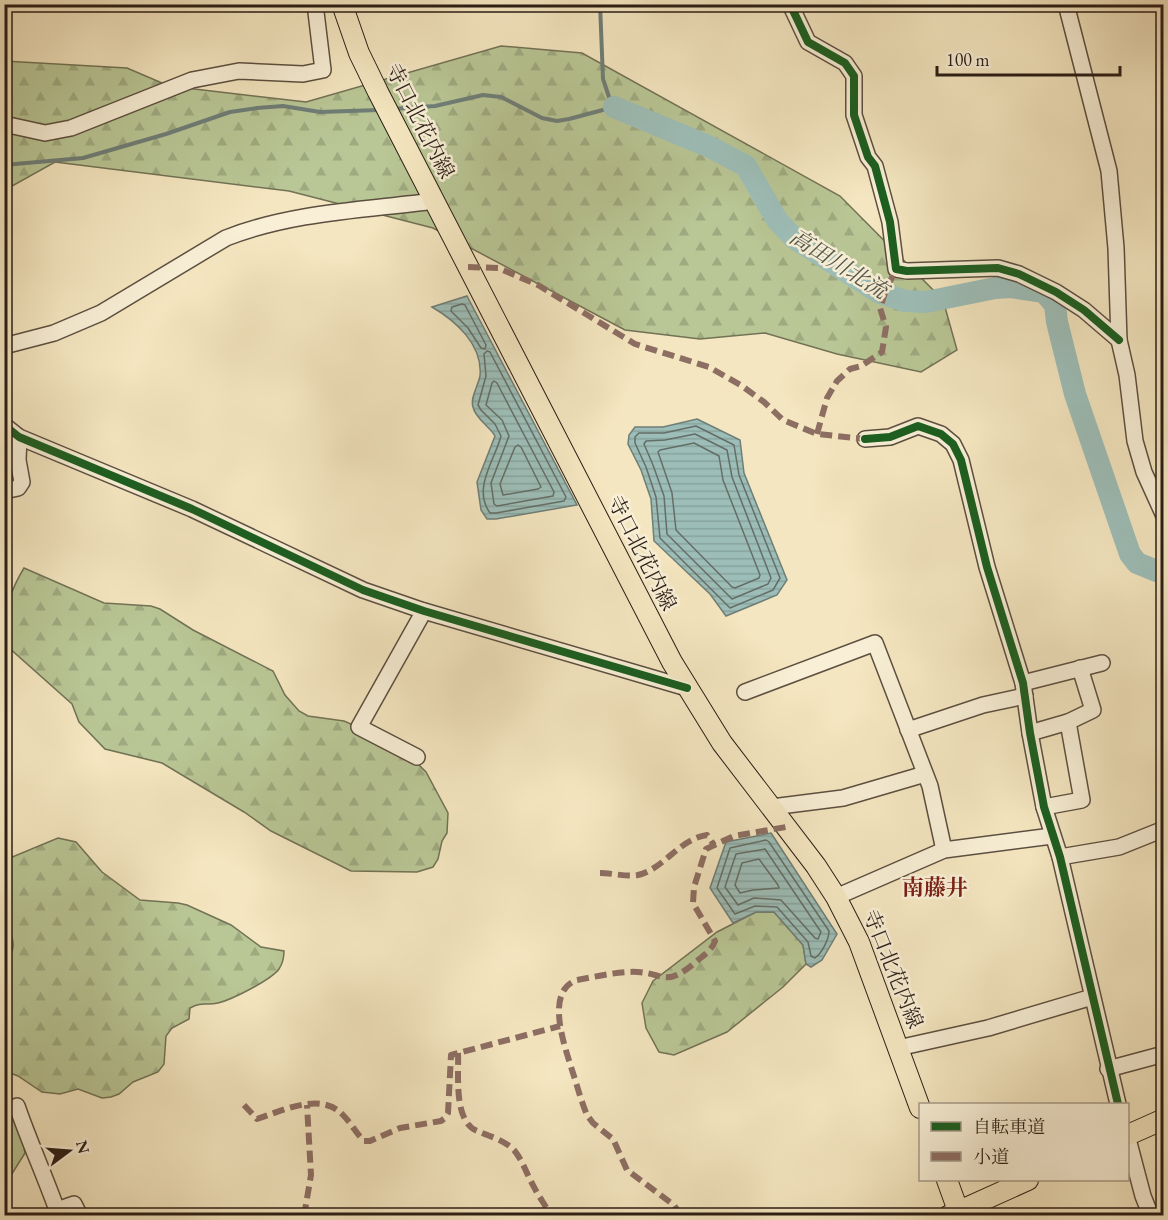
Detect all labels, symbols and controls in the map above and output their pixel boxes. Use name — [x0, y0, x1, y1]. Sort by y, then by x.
scale bar — [937, 39, 1120, 77]
text: 100 m — [946, 48, 990, 71]
street label: 寺口北花内線 — [380, 59, 461, 183]
water label: 高田川北流 — [784, 222, 896, 306]
street label: 寺口北花内線 — [602, 491, 683, 615]
district label: 南藤井 — [902, 873, 968, 902]
street label: 寺口北花内線 — [857, 905, 930, 1032]
legend — [919, 1103, 1129, 1181]
text: 自転車道 — [973, 1115, 1045, 1138]
north arrow — [39, 1121, 99, 1181]
text: N — [71, 1138, 95, 1156]
text: 小道 — [973, 1145, 1009, 1168]

